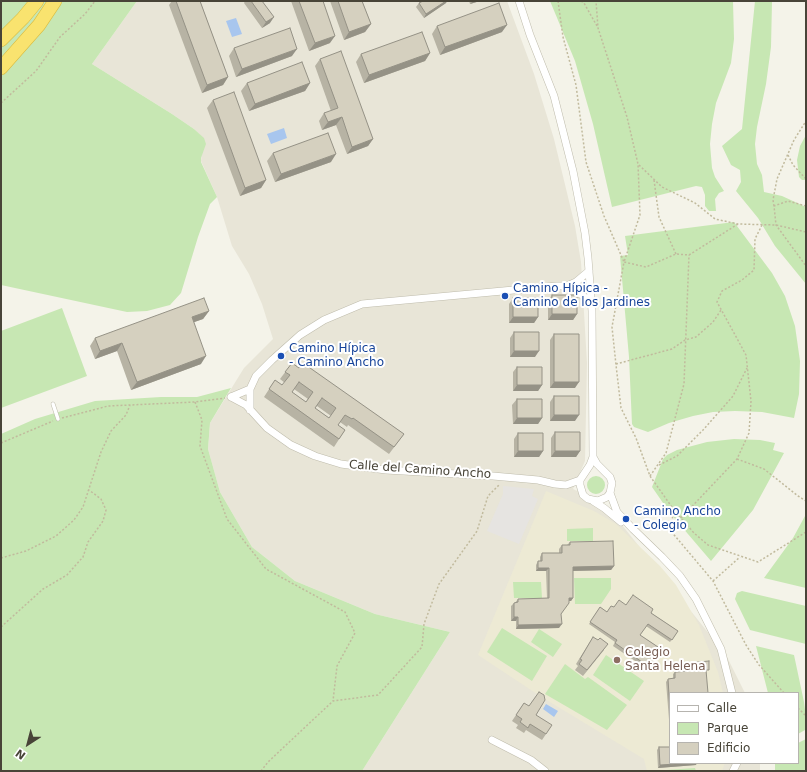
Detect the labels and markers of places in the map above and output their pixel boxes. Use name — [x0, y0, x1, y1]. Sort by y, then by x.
place label: Camino Hípica - Camino de los Jardines — [513, 282, 650, 310]
marker: Camino Hípica - Camino de los Jardines — [500, 291, 510, 301]
place label: Camino Hípica - Camino Ancho — [289, 342, 384, 370]
marker: Camino Hípica - Camino Ancho — [276, 351, 286, 361]
place label: Camino Ancho - Colegio — [634, 505, 721, 533]
marker: Camino Ancho - Colegio — [621, 514, 631, 524]
place label: Colegio Santa Helena — [625, 646, 706, 674]
marker: Colegio Santa Helena — [612, 655, 622, 665]

